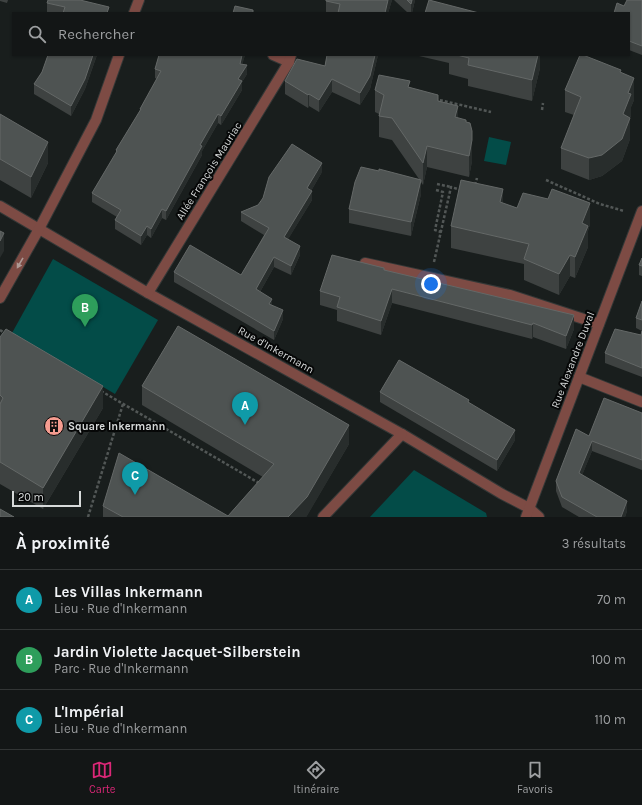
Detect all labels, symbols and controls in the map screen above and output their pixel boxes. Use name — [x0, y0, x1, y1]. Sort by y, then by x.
search box — [12, 12, 630, 56]
icon: search — [26, 23, 48, 45]
text: Rechercher — [58, 25, 135, 43]
street label: Allée François Mauriac — [173, 119, 245, 222]
one-way arrow — [16, 257, 23, 269]
your location — [421, 274, 441, 294]
pin: B — [72, 294, 98, 327]
street label: Rue Alexandre Duval — [549, 310, 597, 410]
street label: Rue d'Inkermann — [236, 324, 316, 376]
pin: A — [232, 392, 258, 425]
building icon: Square Inkermann — [43, 415, 65, 437]
place label: Square Inkermann — [68, 420, 165, 433]
pin: C — [122, 462, 148, 495]
scale bar — [12, 489, 81, 508]
text: 20 m — [18, 491, 44, 504]
text: À proximité — [16, 533, 110, 553]
text: 3 résultats — [562, 536, 626, 551]
text: Les Villas Inkermann — [54, 583, 203, 601]
text: A — [25, 592, 33, 607]
text: 70 m — [597, 592, 626, 607]
text: Lieu · Rue d'Inkermann — [54, 601, 187, 616]
text: Jardin Violette Jacquet-Silberstein — [54, 643, 301, 661]
text: B — [25, 652, 33, 667]
text: 100 m — [591, 652, 626, 667]
text: Parc · Rue d'Inkermann — [54, 661, 189, 676]
text: L'Impérial — [54, 703, 124, 721]
text: C — [25, 712, 33, 727]
text: 110 m — [594, 712, 626, 727]
text: Lieu · Rue d'Inkermann — [54, 721, 187, 736]
tab: Carte — [89, 759, 115, 796]
tab: Itinéraire — [293, 759, 339, 796]
tab: Favoris — [517, 759, 553, 796]

